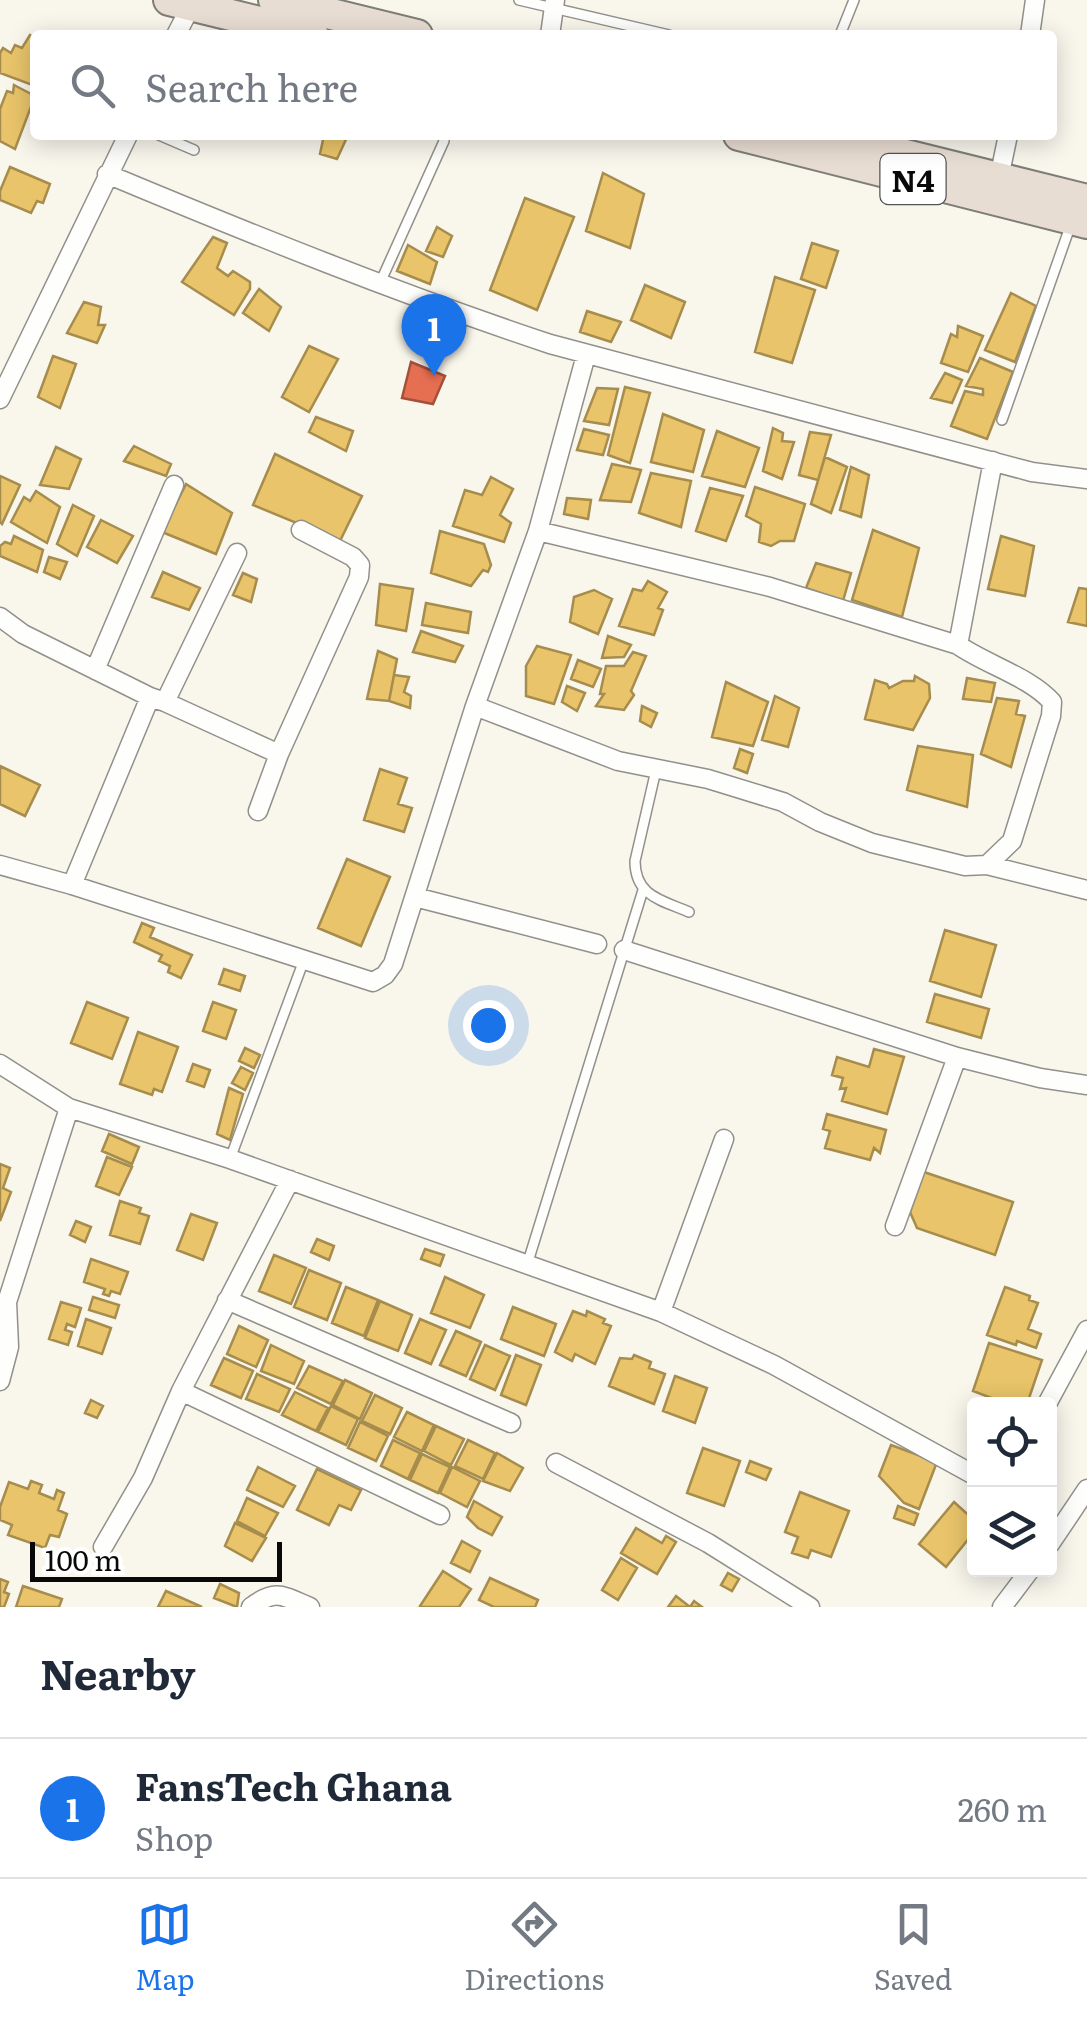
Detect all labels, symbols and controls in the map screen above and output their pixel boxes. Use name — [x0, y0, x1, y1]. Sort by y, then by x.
search box — [30, 30, 1057, 140]
text: Search here — [145, 57, 358, 114]
icon: search — [65, 58, 120, 113]
road number: N4 — [880, 154, 946, 204]
pin: 1 — [402, 294, 466, 376]
your location — [463, 1000, 514, 1051]
map controls — [967, 1397, 1057, 1577]
button: locate — [967, 1397, 1057, 1487]
button: layers — [967, 1487, 1057, 1577]
scale bar — [30, 1537, 282, 1582]
text: 100 m — [45, 1538, 122, 1580]
text: Nearby — [40, 1641, 196, 1703]
text: FansTech Ghana — [135, 1756, 452, 1813]
text: 1 — [66, 1784, 79, 1832]
text: 260 m — [958, 1784, 1047, 1832]
text: Shop — [135, 1813, 213, 1861]
tab: Map — [135, 1897, 195, 1999]
tab: Directions — [464, 1897, 604, 1999]
tab: Saved — [874, 1897, 952, 1999]

